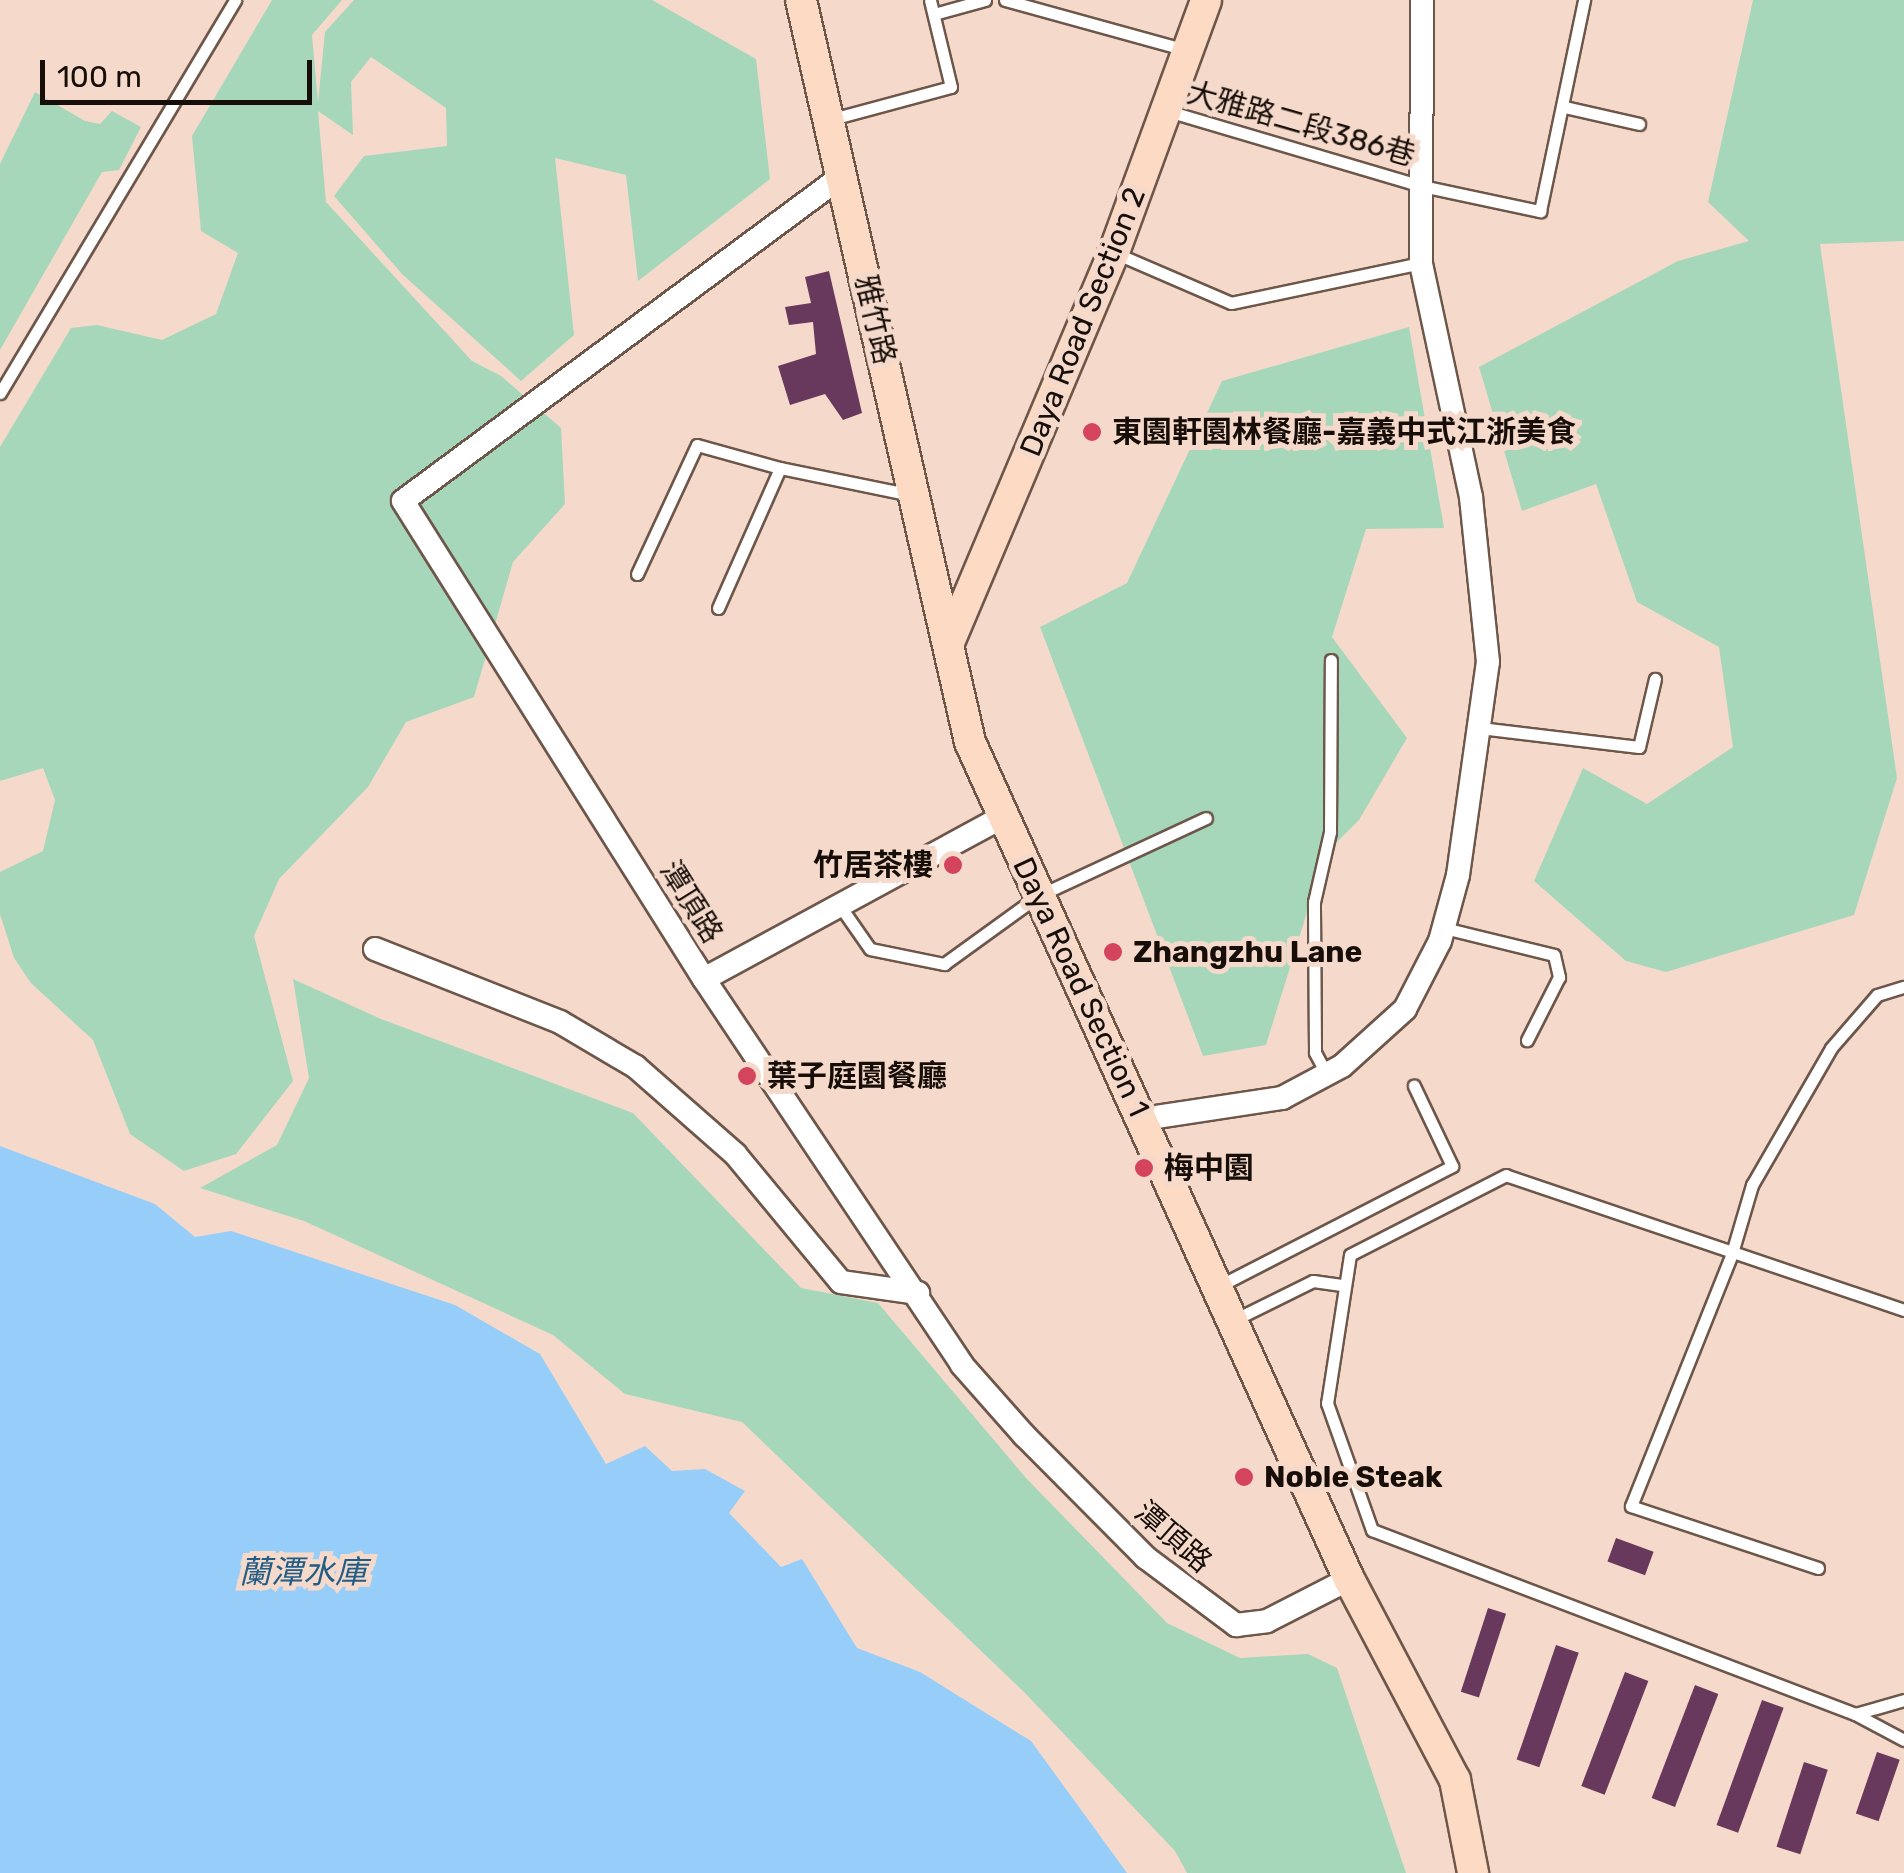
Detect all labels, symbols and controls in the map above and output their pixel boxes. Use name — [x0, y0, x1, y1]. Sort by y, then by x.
scale bar — [45, 40, 318, 102]
text: 100 m — [57, 59, 142, 95]
street label: 大雅路二段386巷 — [1183, 74, 1419, 174]
street label: Daya Road Section 2 — [1013, 182, 1153, 462]
street label: 雅竹路 — [847, 272, 903, 368]
place label: 東園軒園林餐廳-嘉義中式江浙美食 — [1112, 414, 1576, 450]
marker: 東園軒園林餐廳-嘉義中式江浙美食 — [1081, 421, 1103, 443]
place label: 竹居茶樓 — [813, 847, 933, 883]
street label: Daya Road Section 1 — [1005, 852, 1157, 1122]
street label: 潭頂路 — [652, 854, 730, 950]
marker: 竹居茶樓 — [942, 854, 964, 876]
place label: Zhangzhu Lane — [1133, 934, 1362, 970]
marker: Zhangzhu Lane — [1102, 941, 1124, 963]
place label: 葉子庭園餐廳 — [767, 1058, 947, 1094]
marker: 葉子庭園餐廳 — [736, 1065, 758, 1087]
place label: 梅中園 — [1164, 1150, 1254, 1186]
marker: 梅中園 — [1133, 1157, 1155, 1179]
place label: Noble Steak — [1264, 1459, 1443, 1495]
marker: Noble Steak — [1233, 1466, 1255, 1488]
street label: 潭頂路 — [1127, 1494, 1219, 1580]
water label: 蘭潭水庫 — [239, 1553, 367, 1591]

